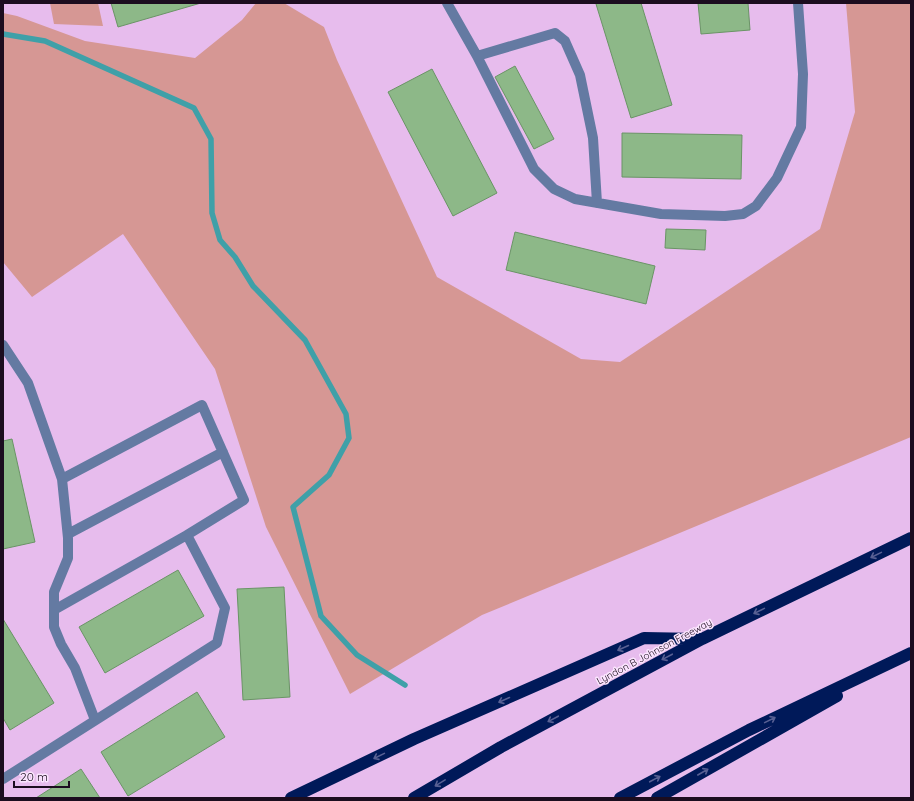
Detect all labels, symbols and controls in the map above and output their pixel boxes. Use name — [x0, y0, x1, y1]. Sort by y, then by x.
one-way arrow — [870, 552, 882, 559]
one-way arrow — [753, 608, 765, 615]
street label: Lyndon B Johnson Freeway — [594, 615, 714, 687]
one-way arrow — [617, 645, 629, 652]
one-way arrow — [661, 654, 673, 661]
one-way arrow — [498, 697, 510, 704]
one-way arrow — [547, 715, 559, 723]
one-way arrow — [764, 716, 776, 723]
one-way arrow — [374, 753, 386, 760]
scale bar — [14, 763, 69, 789]
one-way arrow — [697, 767, 709, 775]
text: 20 m — [20, 769, 48, 784]
one-way arrow — [648, 775, 660, 783]
one-way arrow — [434, 779, 446, 787]

